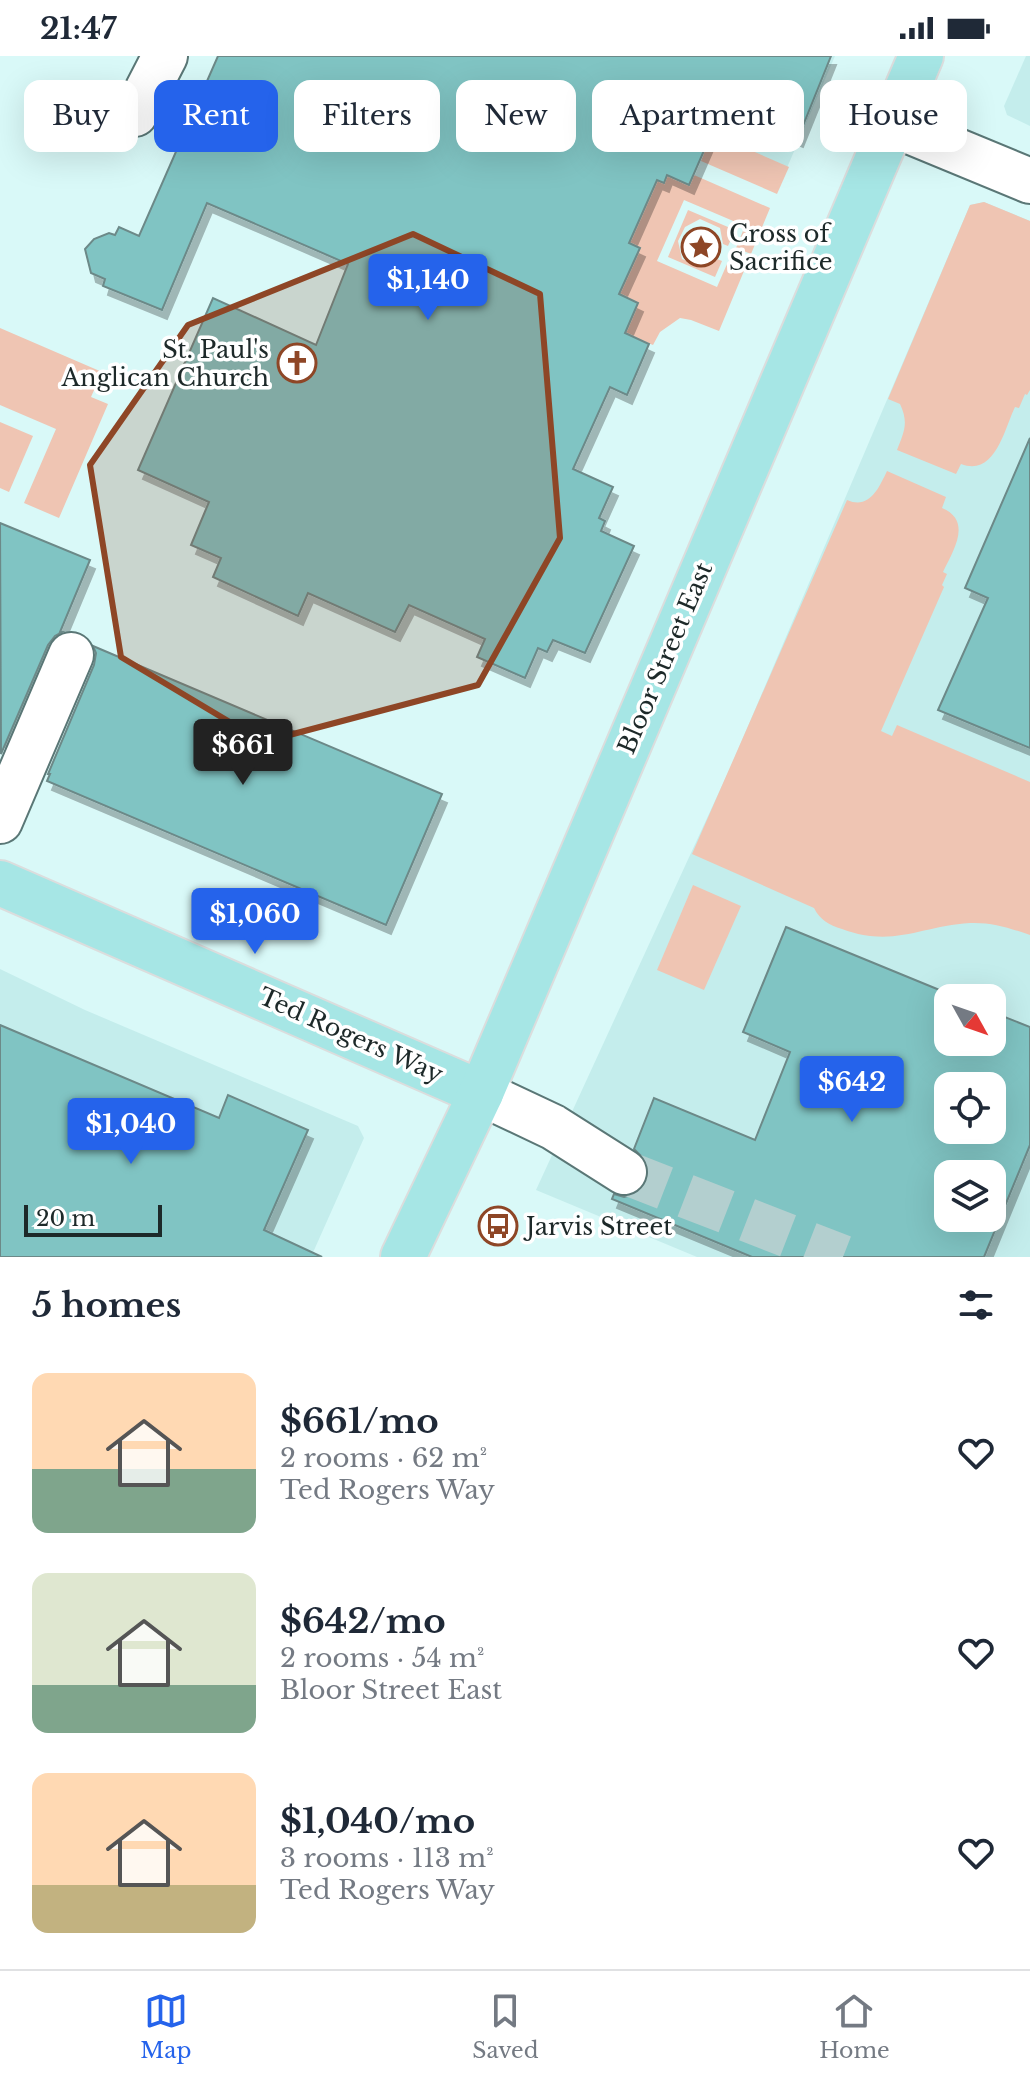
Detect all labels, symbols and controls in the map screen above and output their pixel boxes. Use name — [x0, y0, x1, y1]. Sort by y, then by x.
text: 21:47 — [40, 10, 117, 47]
chip: Buy — [24, 80, 138, 152]
chip: Rent — [154, 80, 278, 152]
chip: Filters — [294, 80, 440, 152]
chip: New — [456, 80, 576, 152]
chip: Apartment — [592, 80, 804, 152]
chip: House — [820, 80, 967, 152]
place label: Cross of Sacrifice — [729, 219, 833, 276]
place icon: Cross of Sacrifice — [680, 226, 722, 268]
pin: $1,140 — [363, 254, 493, 322]
text: $1,140 — [386, 264, 470, 296]
place label: St. Paul's Anglican Church — [61, 335, 269, 392]
church icon: St. Paul's Anglican Church — [276, 342, 318, 384]
street label: Bloor Street East — [612, 558, 718, 758]
pin: $661 — [196, 719, 290, 787]
text: $661 — [211, 729, 275, 761]
pin: $1,060 — [190, 888, 320, 956]
text: $1,060 — [209, 898, 301, 930]
street label: Ted Rogers Way — [254, 981, 448, 1089]
north arrow — [934, 984, 1006, 1056]
map controls — [934, 984, 1006, 1232]
pin: $642 — [805, 1056, 899, 1124]
text: $642 — [818, 1066, 886, 1098]
button: locate — [934, 1072, 1006, 1144]
pin: $1,040 — [66, 1098, 196, 1166]
text: $1,040 — [86, 1108, 176, 1140]
button: layers — [934, 1160, 1006, 1232]
scale bar — [24, 1201, 162, 1237]
text: 20 m — [36, 1205, 95, 1232]
bus stop icon: Jarvis Street — [477, 1205, 519, 1247]
place label: Jarvis Street — [523, 1212, 672, 1241]
icon: filters — [954, 1283, 998, 1327]
text: 5 homes — [32, 1284, 181, 1326]
text: $661/mo — [280, 1400, 439, 1442]
icon: home — [96, 1405, 192, 1501]
icon: heart — [954, 1431, 998, 1475]
text: 2 rooms · 62 m² — [280, 1442, 487, 1474]
text: Ted Rogers Way — [280, 1474, 495, 1506]
text: $642/mo — [280, 1600, 446, 1642]
icon: home — [96, 1605, 192, 1701]
icon: heart — [954, 1631, 998, 1675]
text: 2 rooms · 54 m² — [280, 1642, 484, 1674]
text: Bloor Street East — [280, 1674, 502, 1706]
text: $1,040/mo — [280, 1800, 475, 1842]
icon: home — [96, 1805, 192, 1901]
icon: heart — [954, 1831, 998, 1875]
text: 3 rooms · 113 m² — [280, 1842, 494, 1874]
text: Ted Rogers Way — [280, 1874, 495, 1906]
tab: Map — [140, 1989, 191, 2064]
tab: Saved — [472, 1989, 539, 2064]
tab: Home — [819, 1989, 890, 2064]

